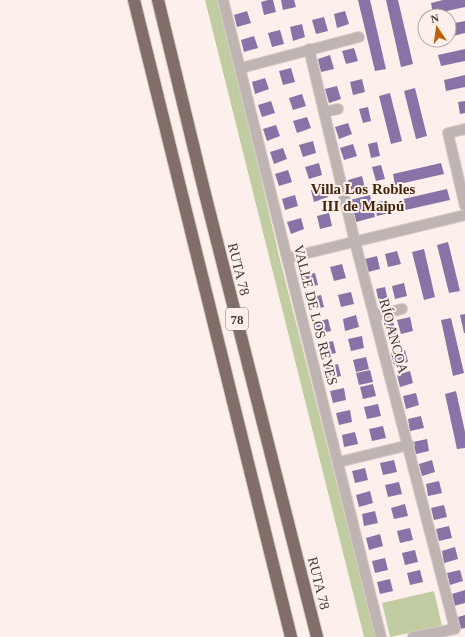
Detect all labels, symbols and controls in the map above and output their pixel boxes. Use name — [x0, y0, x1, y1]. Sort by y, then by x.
north arrow — [417, 8, 457, 48]
text: N — [430, 12, 440, 25]
district label: Villa Los Robles III de Maipú — [311, 181, 415, 214]
street label: RUTA 78 — [225, 241, 252, 297]
street label: VALLE DE LOS REYES — [291, 243, 340, 387]
street label: RÍO ANCOA — [376, 297, 412, 376]
road number: 78 — [226, 308, 248, 330]
street label: RUTA 78 — [305, 555, 332, 611]

